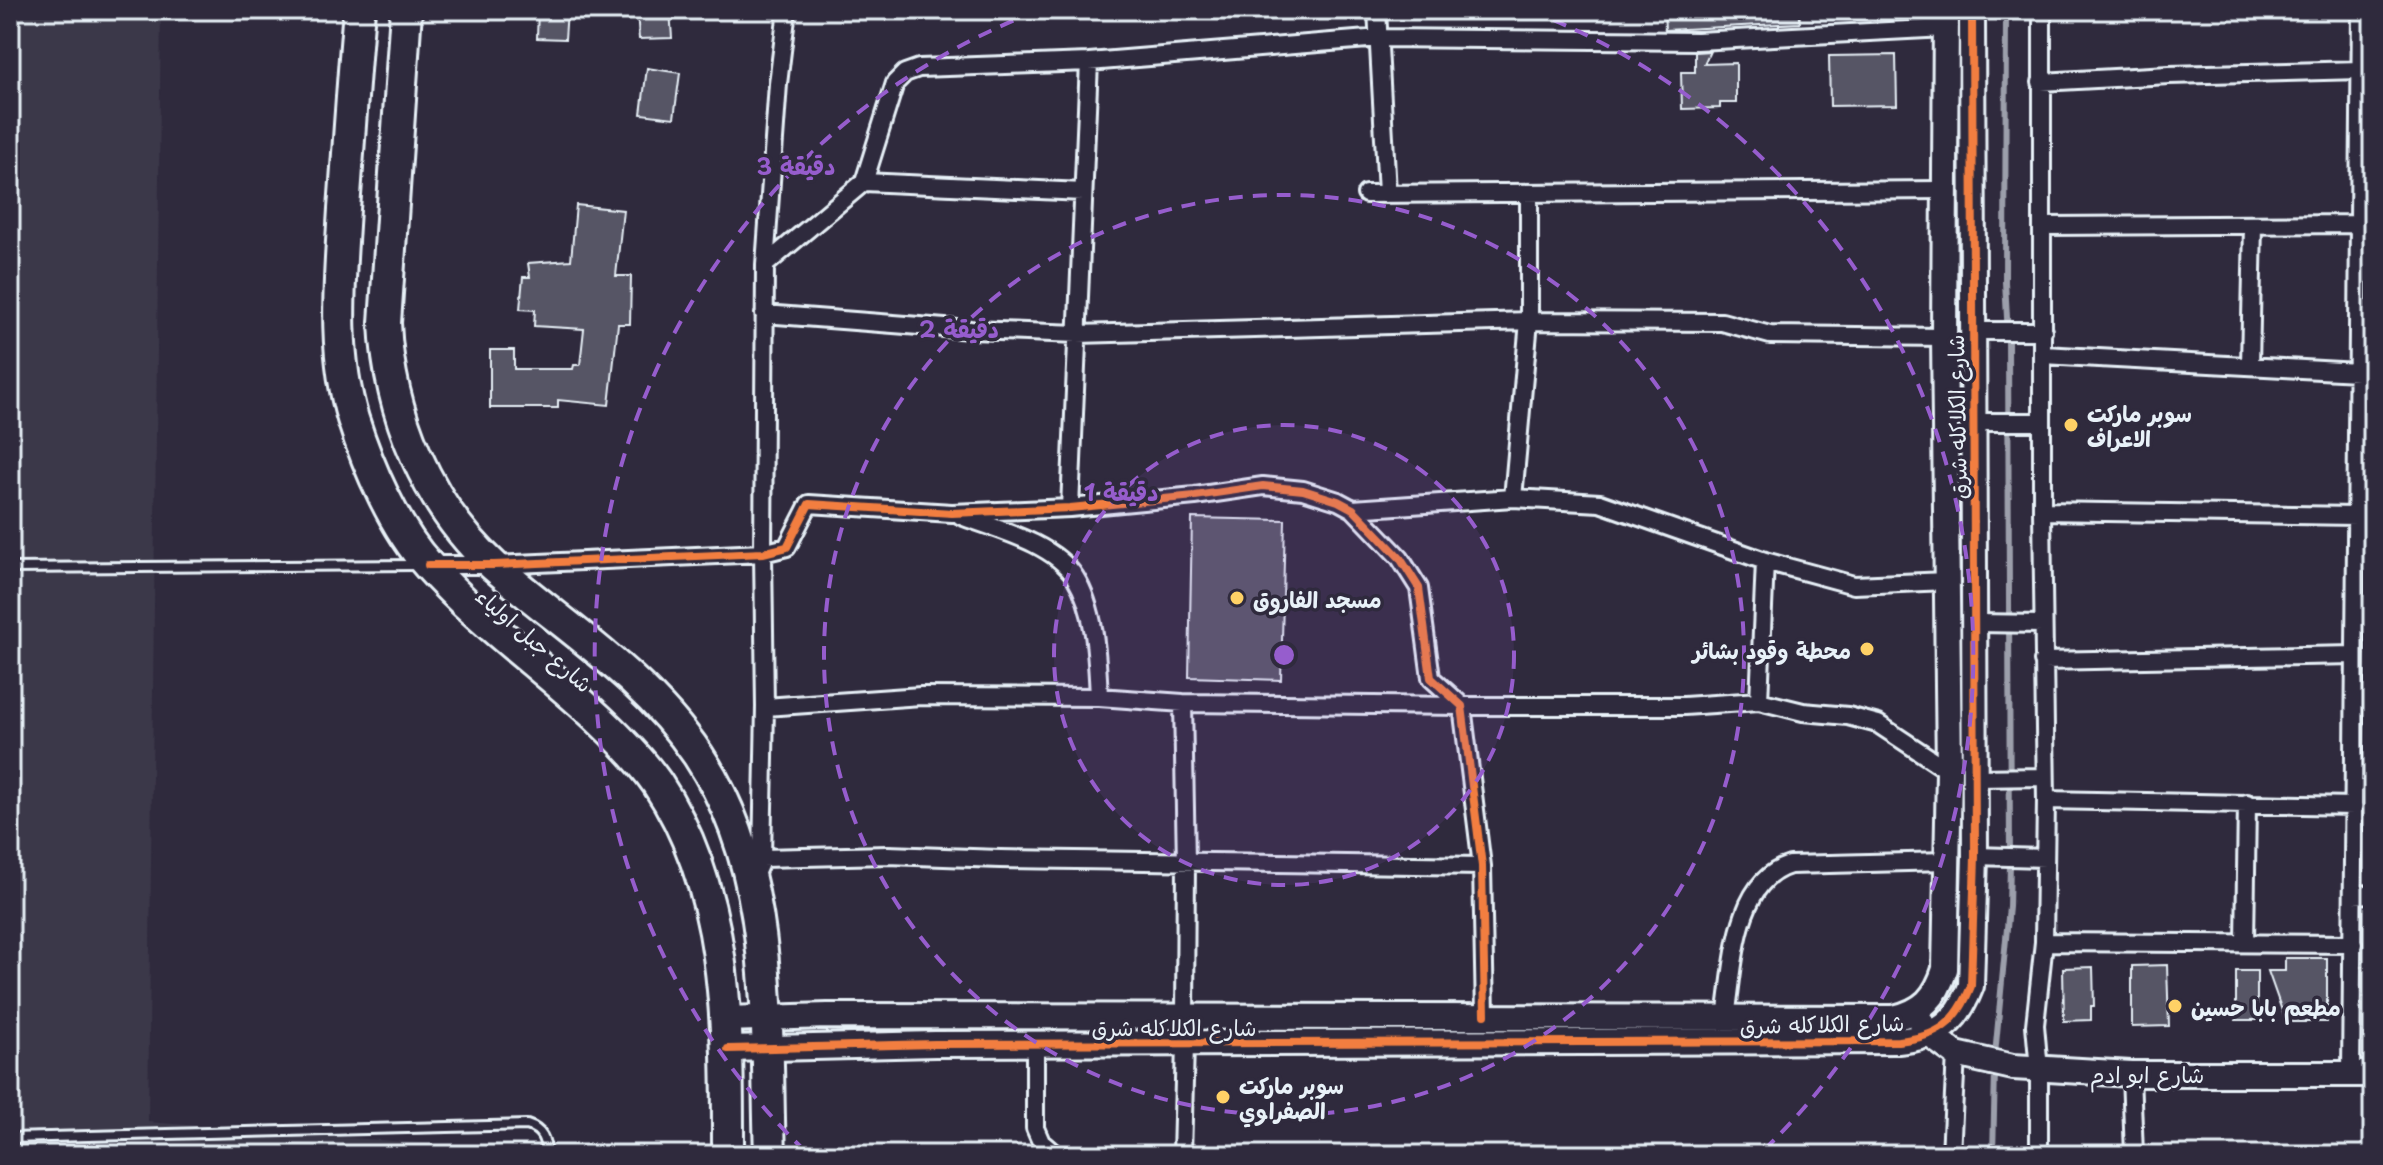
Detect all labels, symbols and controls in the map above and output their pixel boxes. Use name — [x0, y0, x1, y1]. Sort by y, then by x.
text: 3 دقيقة — [757, 147, 835, 183]
text: 2 دقيقة — [919, 310, 999, 346]
street label: شارع الكلاكله شرق — [1938, 334, 1975, 500]
place label: سوبر ماركت الاعراف — [2087, 396, 2192, 454]
marker: سوبر ماركت الاعراف — [2062, 416, 2080, 434]
text: 1 دقيقة — [1084, 473, 1158, 509]
street label: شارع جبل اولياء — [469, 579, 601, 700]
place label: مسجد الفاروق — [1253, 582, 1382, 616]
marker: مسجد الفاروق — [1228, 589, 1246, 607]
place label: محطة وقود بشائر — [1691, 633, 1851, 666]
marker: محطة وقود بشائر — [1858, 640, 1876, 658]
centre of rings — [1270, 641, 1298, 669]
place label: مطعم بابا حسين — [2191, 990, 2341, 1025]
marker: مطعم بابا حسين — [2166, 997, 2184, 1015]
street label: شارع الكلاكله شرق — [1739, 1005, 1905, 1042]
street label: شارع الكلاكله شرق — [1092, 1010, 1256, 1044]
street label: شارع ابو ادم — [2090, 1057, 2204, 1093]
place label: سوبر ماركت الصفراوي — [1239, 1068, 1344, 1128]
marker: سوبر ماركت الصفراوي — [1214, 1088, 1232, 1106]

